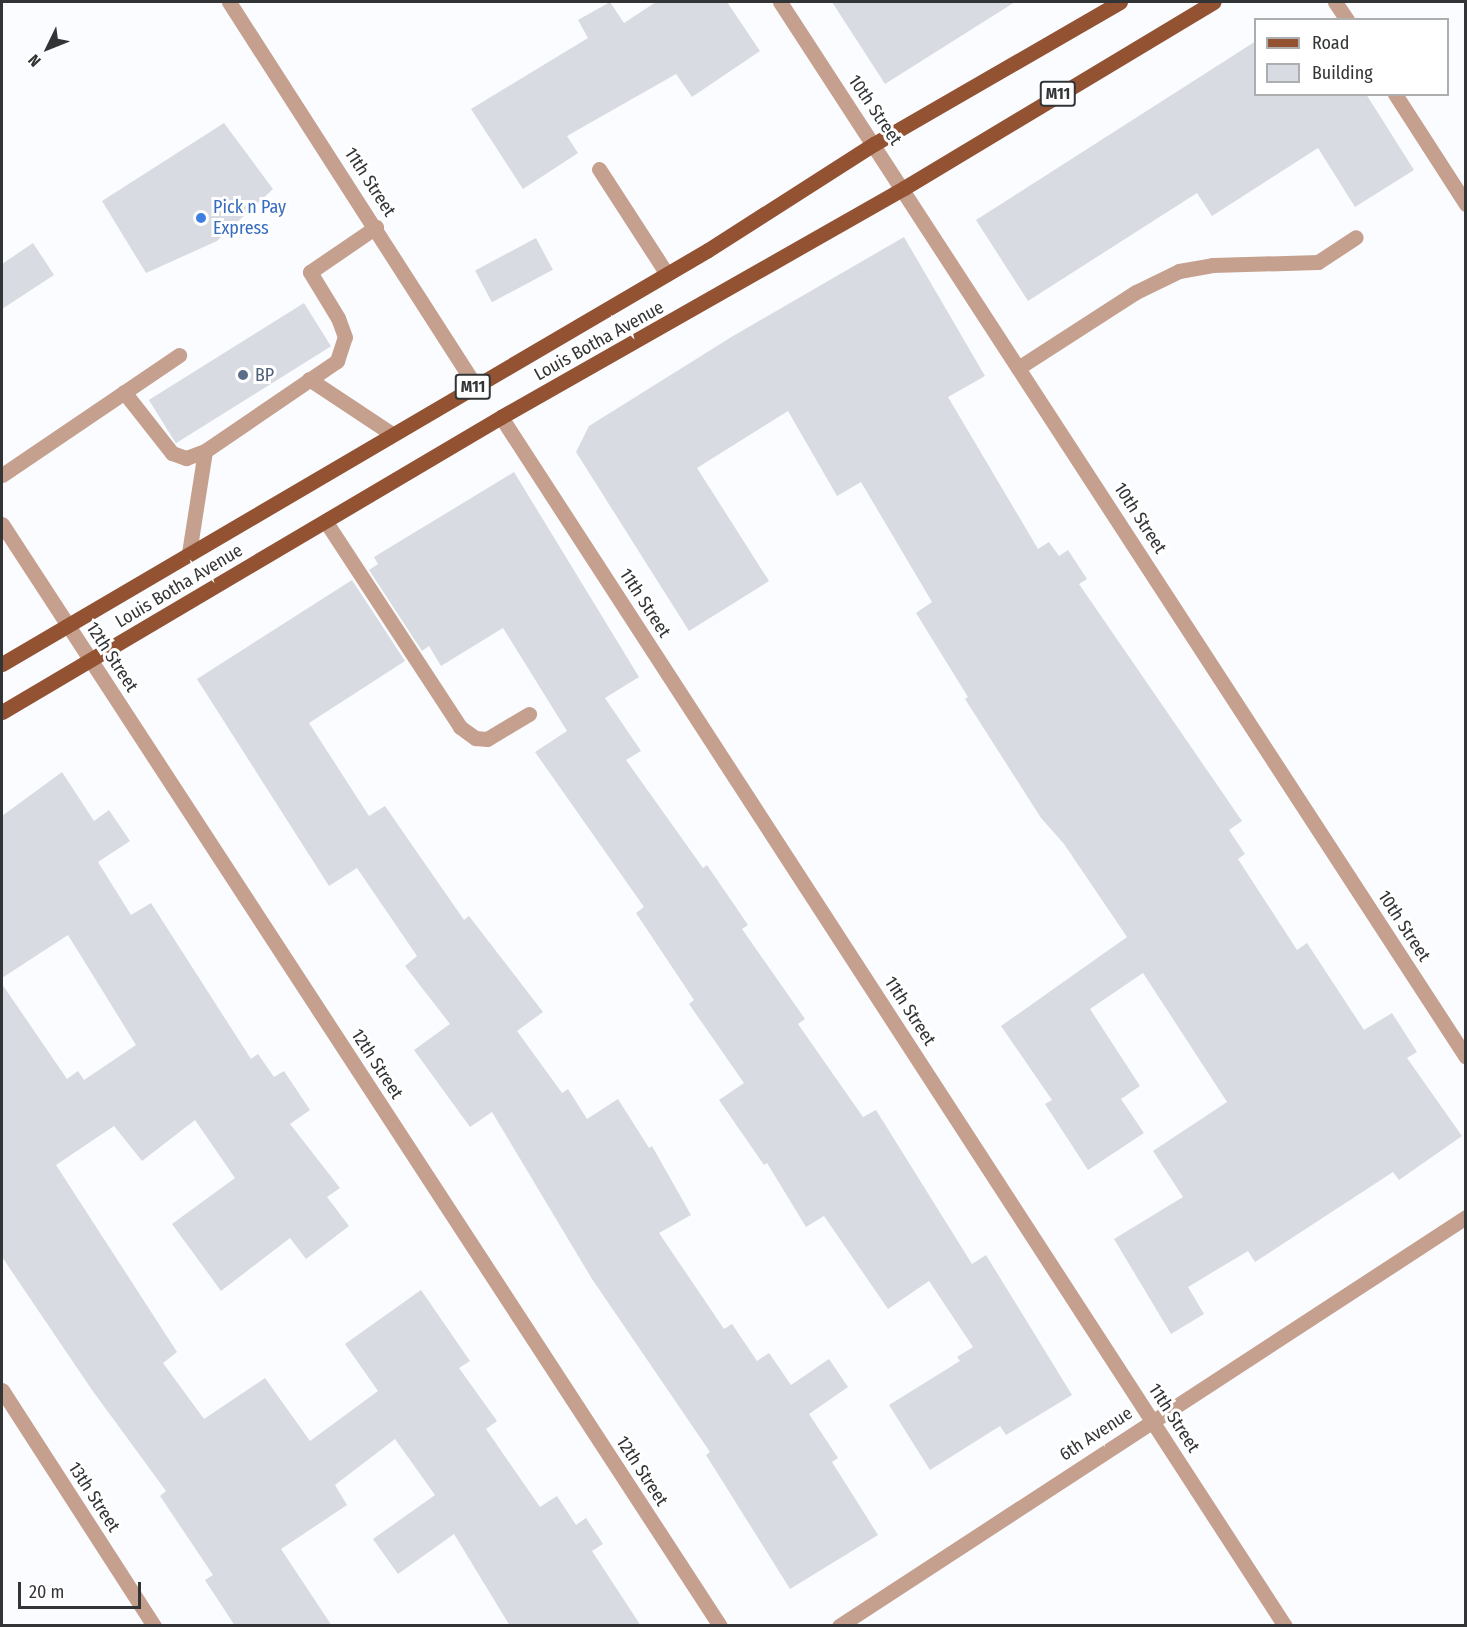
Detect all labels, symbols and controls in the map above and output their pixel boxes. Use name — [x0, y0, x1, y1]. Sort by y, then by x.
north arrow — [18, 18, 78, 78]
legend — [1254, 18, 1449, 96]
text: Road — [1312, 32, 1349, 54]
text: N — [24, 51, 45, 71]
text: Building — [1312, 62, 1373, 84]
street label: 10th Street — [844, 71, 906, 149]
road number: M11 — [1038, 81, 1078, 107]
street label: 11th Street — [340, 144, 400, 220]
place label: Pick n Pay Express — [213, 197, 286, 240]
marker: Pick n Pay Express — [194, 211, 208, 225]
street label: Louis Botha Avenue — [530, 296, 668, 386]
place label: BP — [255, 364, 274, 386]
marker: BP — [236, 368, 250, 382]
road number: M11 — [454, 374, 492, 400]
street label: 10th Street — [1109, 478, 1171, 558]
street label: Louis Botha Avenue — [111, 539, 247, 633]
street label: 11th Street — [615, 565, 675, 641]
street label: 12th Street — [81, 618, 143, 696]
street label: 10th Street — [1373, 886, 1435, 966]
street label: 11th Street — [880, 973, 940, 1049]
street label: 12th Street — [346, 1025, 408, 1103]
street label: 11th Street — [1144, 1380, 1204, 1456]
street label: 6th Avenue — [1055, 1402, 1137, 1466]
street label: 12th Street — [611, 1432, 673, 1510]
street label: 13th Street — [63, 1458, 125, 1536]
scale bar — [21, 1570, 144, 1608]
text: 20 m — [29, 1581, 64, 1603]

